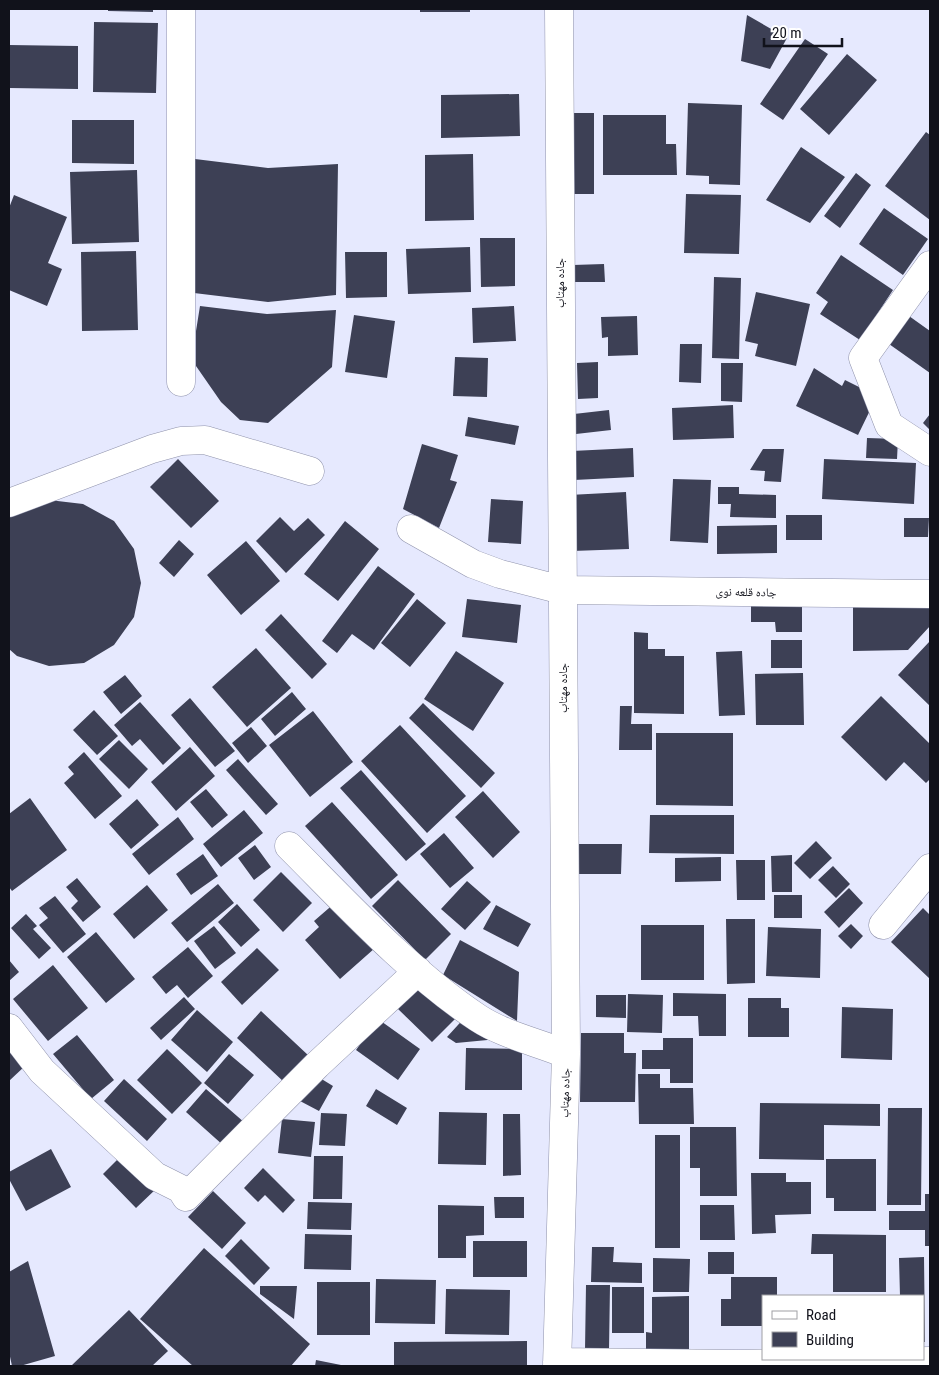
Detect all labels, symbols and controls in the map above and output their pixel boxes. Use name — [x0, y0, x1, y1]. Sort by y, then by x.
scale bar — [764, 15, 842, 47]
text: 20 m — [772, 24, 802, 42]
street label: جاده مهتاب — [553, 258, 567, 308]
street label: جاده قلعه نوی — [716, 584, 777, 600]
street label: جاده مهتاب — [556, 663, 570, 713]
street label: جاده مهتاب — [557, 1067, 573, 1118]
legend — [762, 1295, 924, 1360]
text: Road — [806, 1306, 836, 1324]
text: Building — [806, 1331, 854, 1349]

